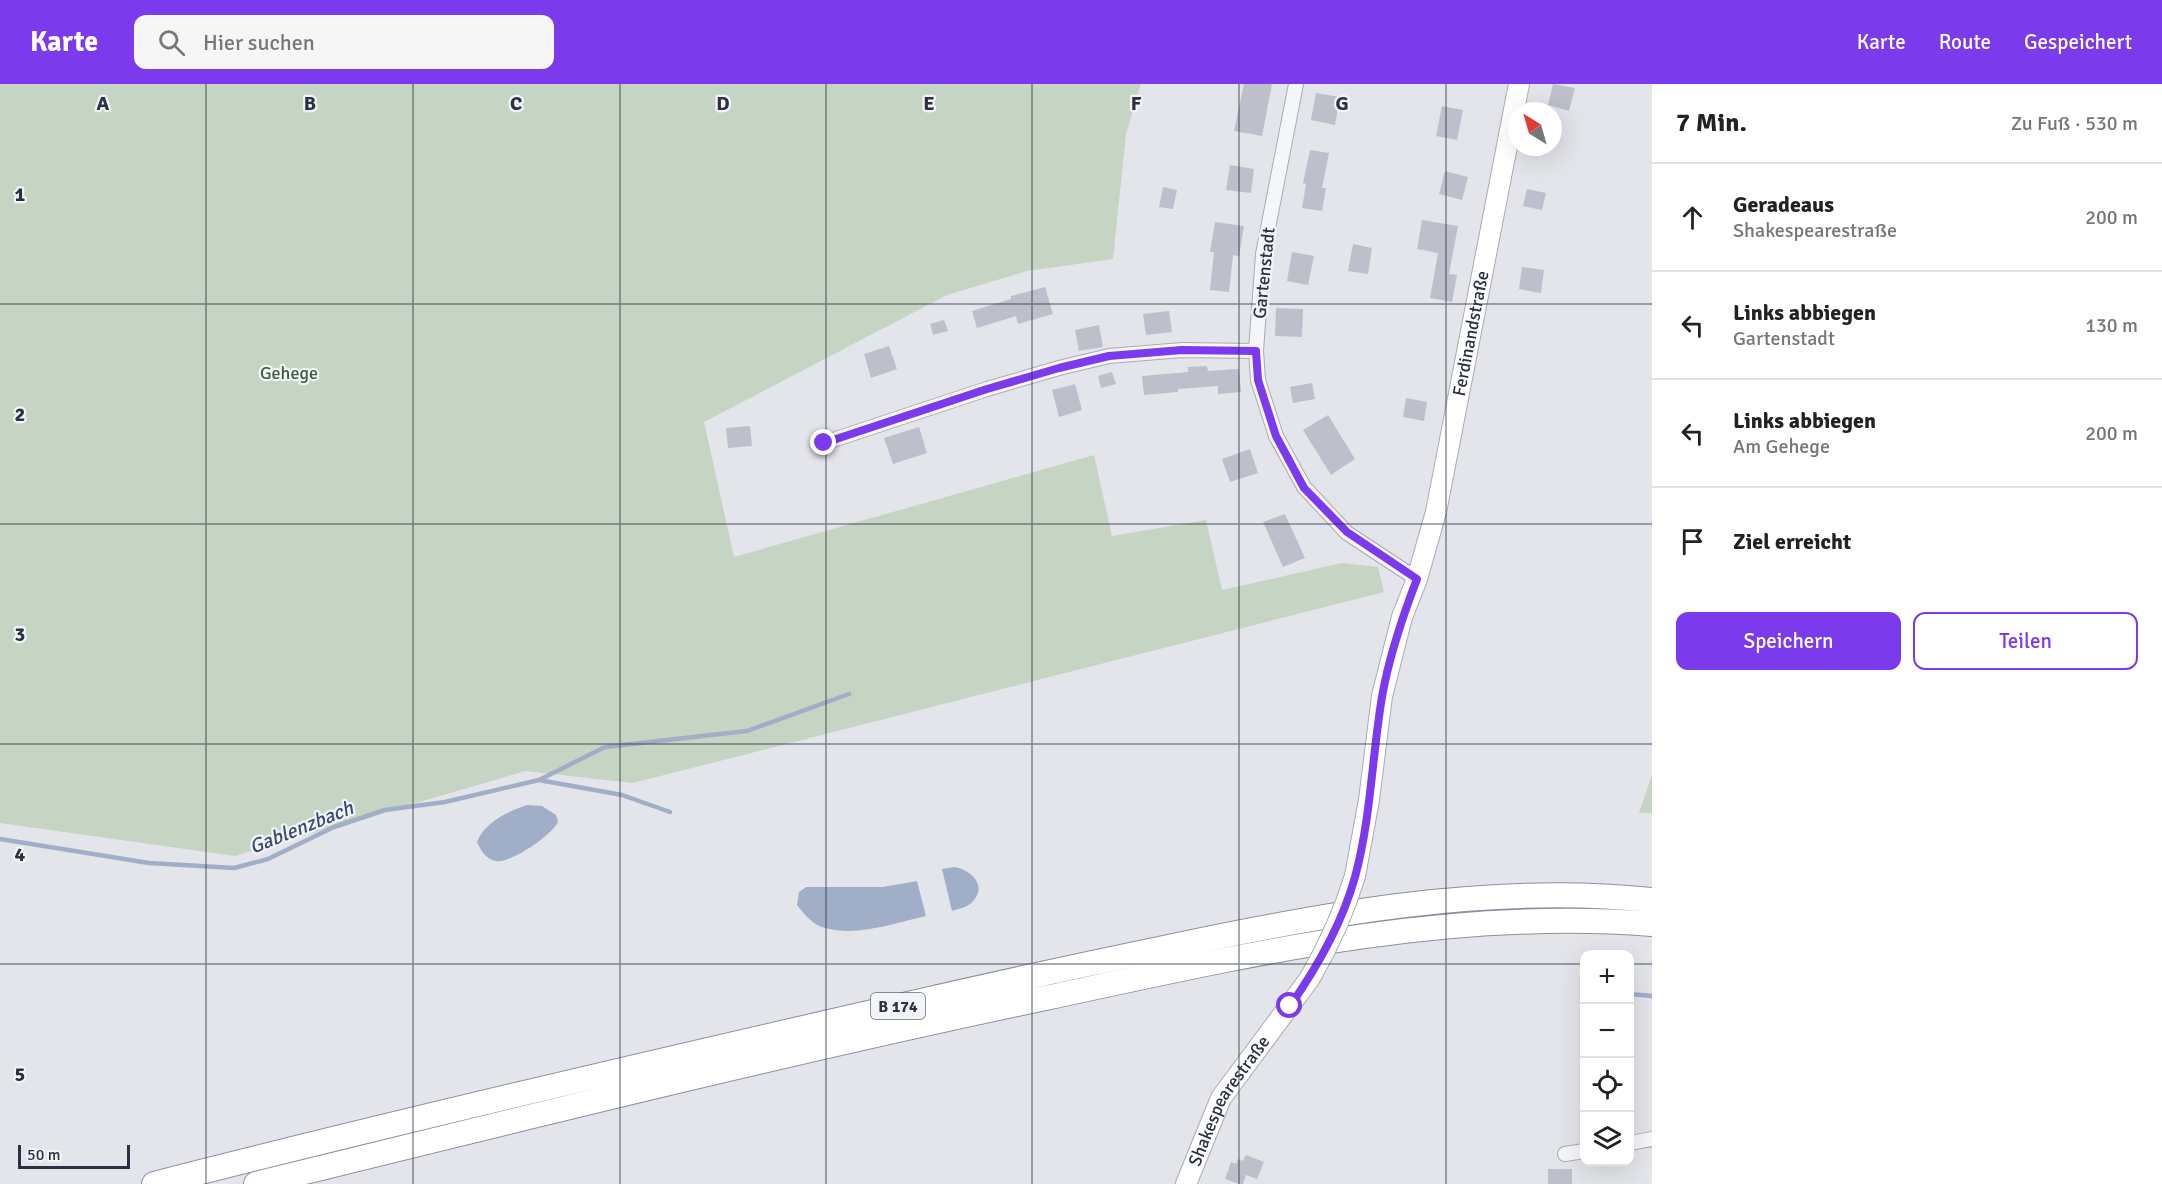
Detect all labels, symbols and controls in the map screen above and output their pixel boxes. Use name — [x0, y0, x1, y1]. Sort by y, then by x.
search box — [134, 15, 554, 69]
text: Karte — [30, 25, 98, 59]
icon: search — [155, 26, 188, 59]
text: Hier suchen — [203, 29, 315, 56]
text: Karte — [1857, 29, 1906, 55]
text: Route — [1939, 29, 1991, 55]
text: Gespeichert — [2024, 29, 2132, 55]
text: A — [97, 91, 110, 116]
text: B — [304, 91, 316, 116]
text: C — [510, 91, 522, 116]
text: D — [716, 91, 730, 116]
text: E — [923, 91, 935, 116]
text: F — [1131, 91, 1142, 116]
text: G — [1335, 91, 1349, 116]
north arrow — [1508, 102, 1562, 156]
text: 7 Min. — [1676, 107, 1747, 139]
text: Zu Fuß · 530 m — [2011, 111, 2138, 136]
text: 1 — [15, 182, 26, 207]
text: Geradeaus — [1733, 191, 1834, 218]
icon: ahead — [1676, 201, 1709, 234]
text: 200 m — [2085, 205, 2138, 230]
text: Shakespearestraße — [1733, 218, 1897, 243]
street label: Gartenstadt — [1248, 226, 1280, 320]
street label: Ferdinandstraße — [1448, 269, 1494, 398]
text: Links abbiegen — [1733, 299, 1876, 326]
icon: left — [1676, 309, 1709, 342]
text: 130 m — [2085, 313, 2138, 338]
text: Gartenstadt — [1733, 326, 1835, 351]
park label: Gehege — [260, 362, 318, 384]
text: 2 — [15, 402, 25, 427]
text: Links abbiegen — [1733, 407, 1876, 434]
icon: left — [1676, 417, 1709, 450]
text: 200 m — [2085, 421, 2138, 446]
route end — [810, 429, 836, 455]
text: Am Gehege — [1733, 434, 1830, 459]
icon: arrive — [1676, 525, 1709, 558]
text: Ziel erreicht — [1733, 528, 1851, 555]
button: Speichern — [1676, 612, 1901, 670]
button: Teilen — [1913, 612, 2138, 670]
text: 3 — [15, 622, 25, 647]
water label: Gablenzbach — [246, 795, 358, 860]
text: 4 — [15, 842, 26, 867]
map controls — [1580, 950, 1634, 1166]
button: + — [1580, 950, 1634, 1004]
route start — [1276, 992, 1302, 1018]
road number: B 174 — [871, 993, 925, 1019]
button: − — [1580, 1004, 1634, 1058]
street label: Shakespearestraße — [1183, 1031, 1275, 1169]
button: locate — [1580, 1058, 1634, 1112]
text: 5 — [15, 1062, 25, 1087]
button: layers — [1580, 1112, 1634, 1166]
scale bar — [18, 1142, 130, 1170]
text: 50 m — [27, 1145, 61, 1165]

